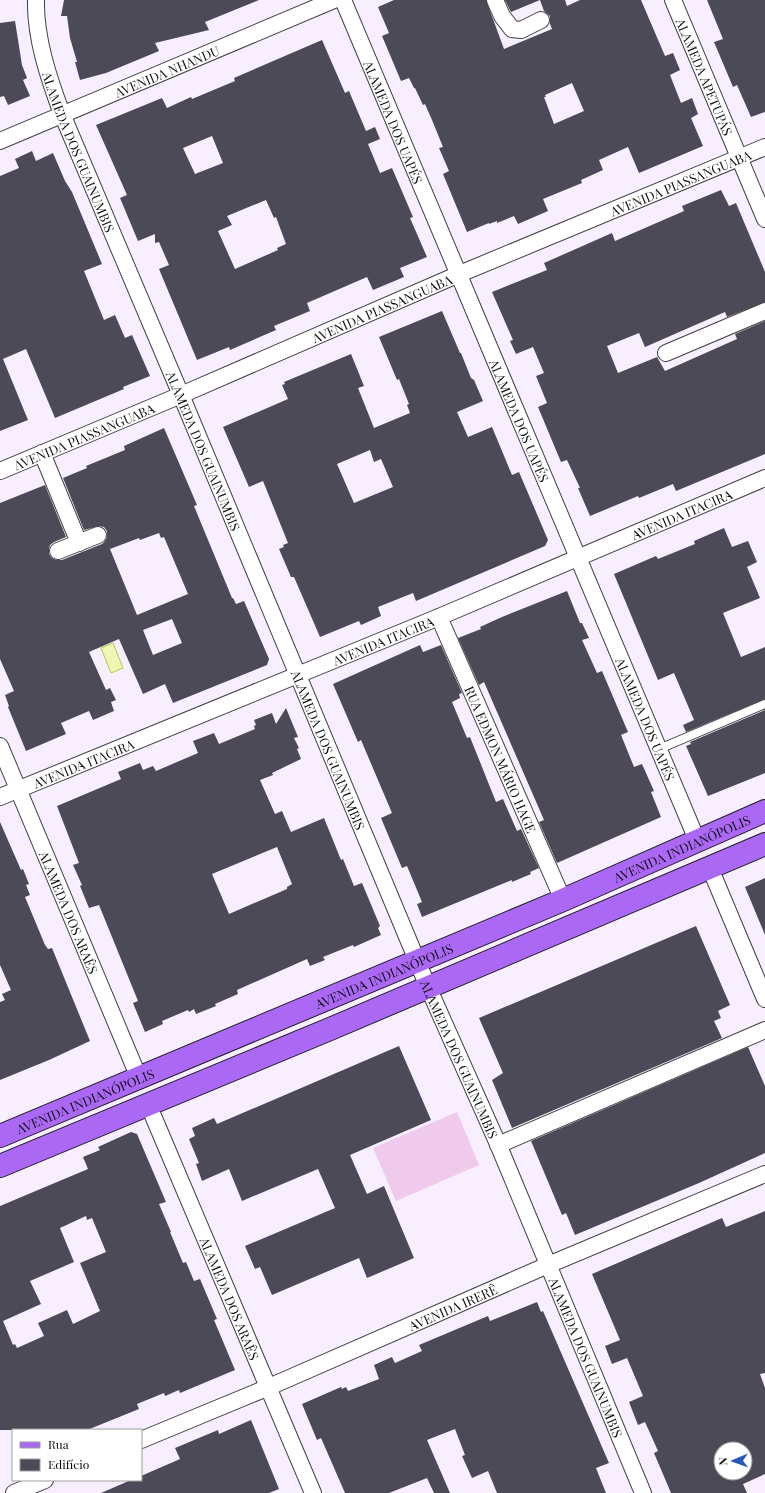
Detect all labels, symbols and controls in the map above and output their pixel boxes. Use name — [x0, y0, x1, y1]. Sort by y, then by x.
street label: ALAMEDA APETUPÁS — [673, 14, 737, 138]
street label: AVENIDA NHANDU — [111, 41, 222, 101]
street label: ALAMEDA DOS UAPÉS — [360, 57, 427, 186]
street label: ALAMEDA DOS GUAINUMBIS — [39, 69, 119, 234]
street label: AVENIDA PIASSANGUABA — [606, 145, 754, 219]
street label: AVENIDA PIASSANGUABA — [308, 270, 455, 346]
street label: ALAMEDA DOS UAPÉS — [486, 355, 553, 484]
street label: ALAMEDA DOS GUAINUMBIS — [163, 367, 245, 533]
street label: AVENIDA PIASSANGUABA — [10, 398, 158, 473]
street label: AVENIDA ITACIRA — [628, 484, 735, 543]
street label: AVENIDA ITACIRA — [329, 611, 437, 669]
street label: ALAMEDA DOS UAPÉS — [612, 654, 679, 783]
street label: ALAMEDA DOS GUAINUMBIS — [288, 666, 370, 832]
street label: RUA EDMON MÁRIO HAGE — [462, 683, 541, 835]
street label: AVENIDA ITACIRA — [29, 734, 137, 792]
street label: AVENIDA INDIANÓPOLIS — [609, 810, 753, 886]
street label: ALAMEDA DOS ARAÊS — [36, 847, 103, 976]
street label: AVENIDA INDIANÓPOLIS — [311, 939, 455, 1012]
street label: ALAMEDA DOS GUAINUMBIS — [417, 976, 503, 1141]
street label: AVENIDA INDIANÓPOLIS — [12, 1064, 156, 1137]
street label: ALAMEDA DOS ARAÊS — [196, 1233, 264, 1362]
street label: ALAMEDA DOS GUAINUMBIS — [545, 1274, 627, 1440]
street label: AVENIDA IRERÊ — [405, 1280, 500, 1334]
legend — [12, 1429, 142, 1481]
text: Rua — [48, 1436, 69, 1452]
north arrow — [713, 1441, 753, 1481]
text: Edifício — [48, 1456, 90, 1472]
text: N — [715, 1457, 730, 1466]

